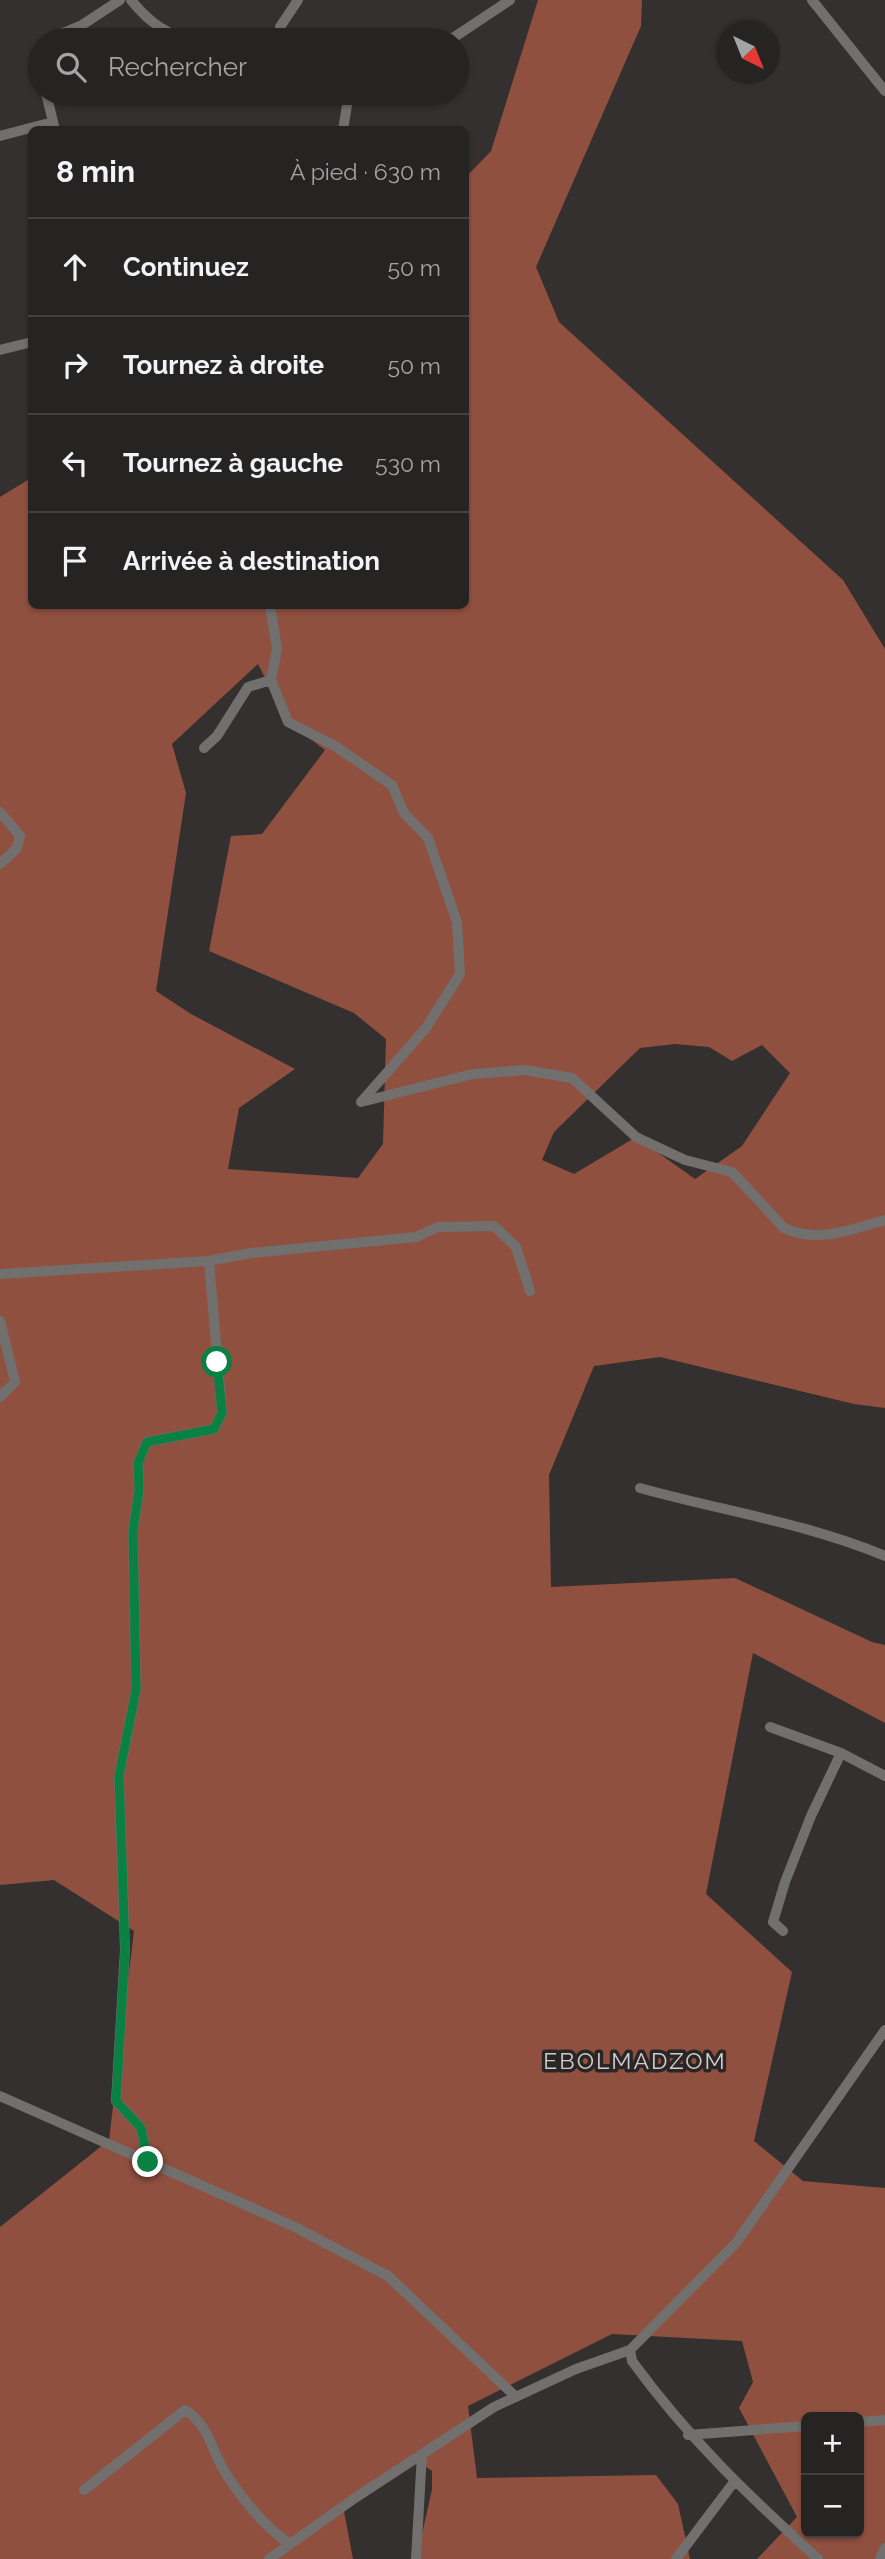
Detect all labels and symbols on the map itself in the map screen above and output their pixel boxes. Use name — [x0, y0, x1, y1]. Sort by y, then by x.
north arrow — [717, 21, 780, 84]
route start — [201, 1346, 232, 1377]
district label: EBOLMADZOM — [543, 2047, 727, 2074]
route end — [132, 2146, 163, 2177]

